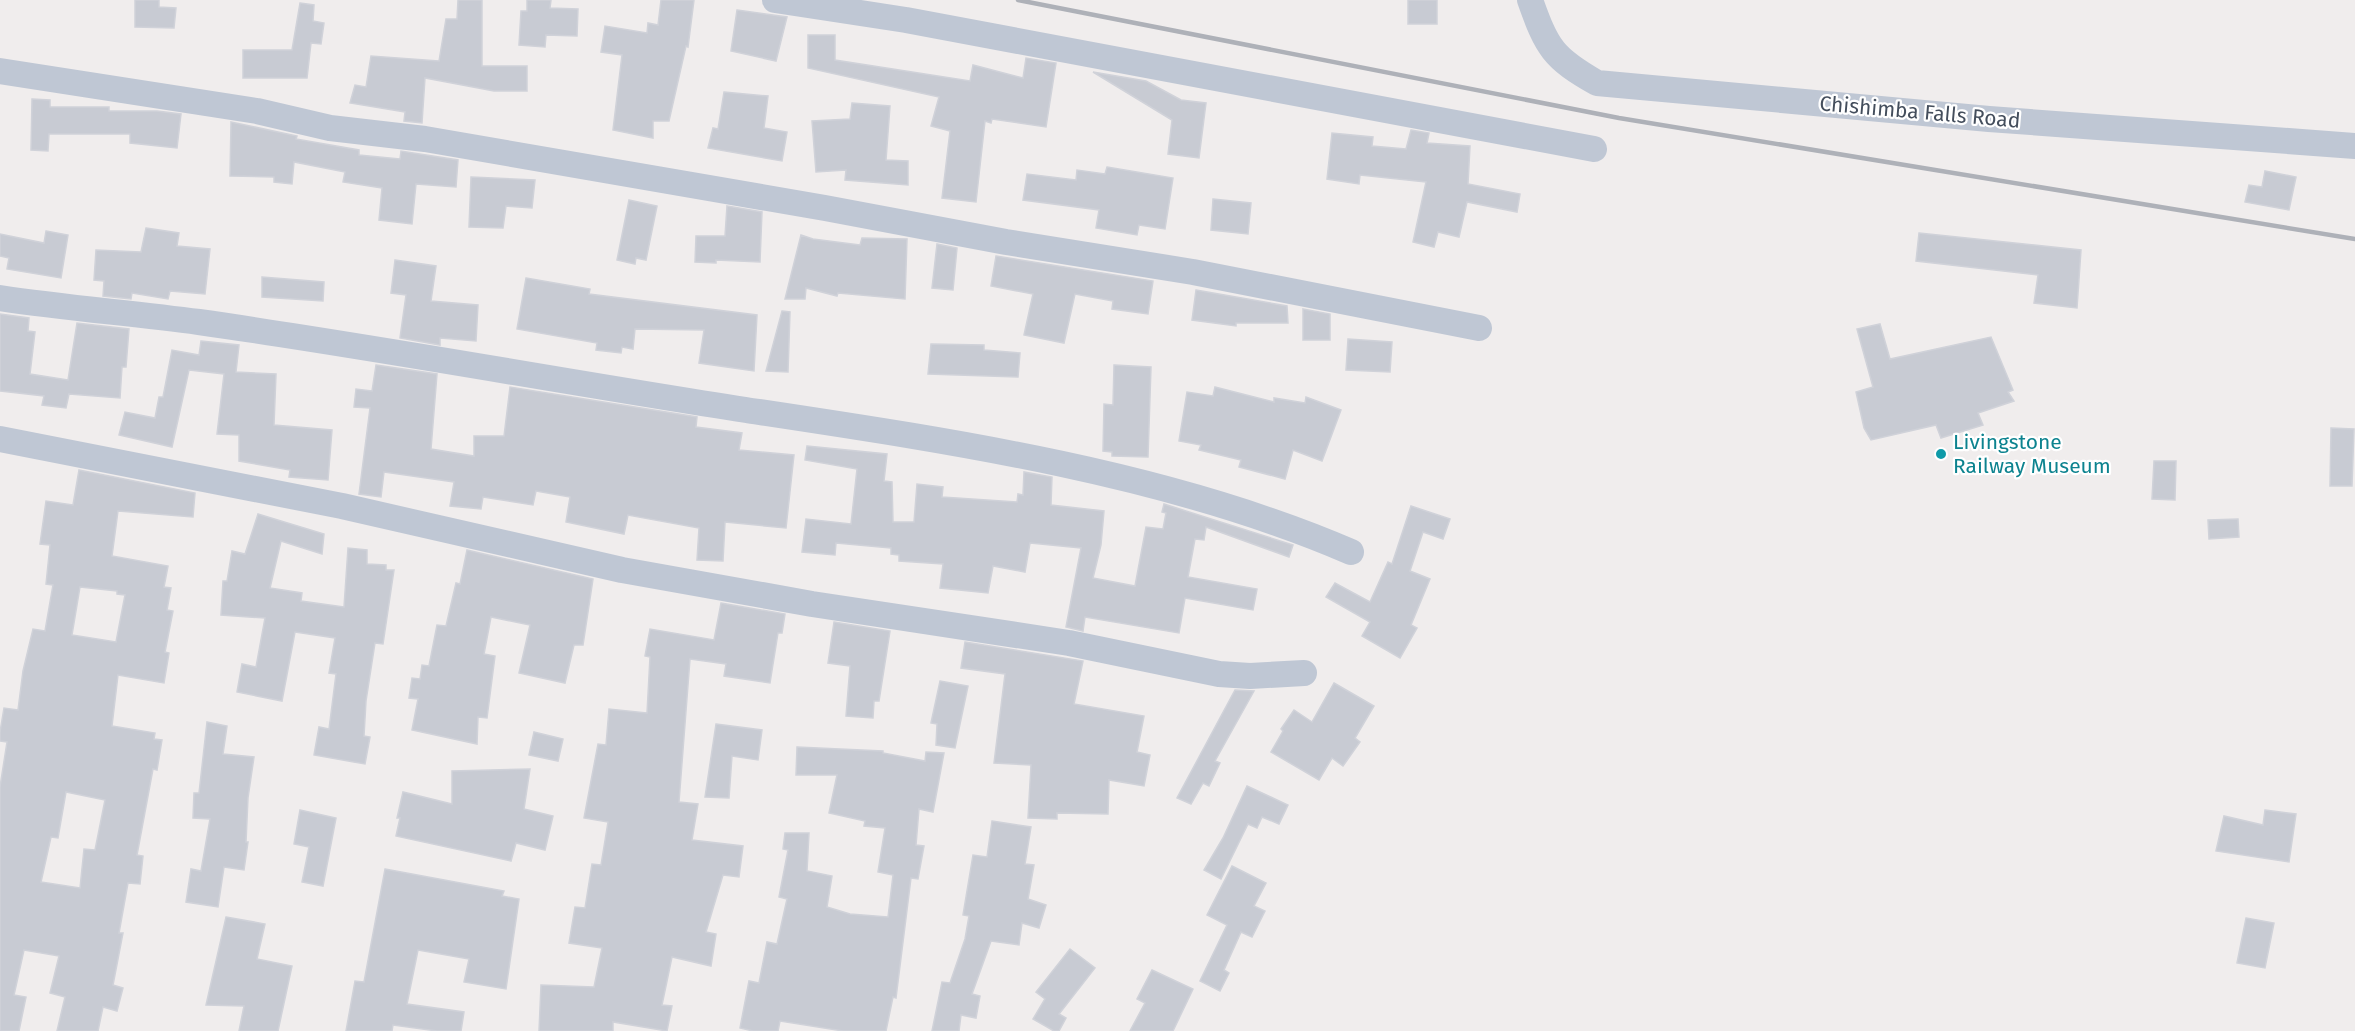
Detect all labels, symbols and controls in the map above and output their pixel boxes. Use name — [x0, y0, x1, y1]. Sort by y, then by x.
street label: Chishimba Falls Road — [1819, 90, 2021, 134]
place label: Livingstone Railway Museum — [1953, 429, 2111, 479]
marker: Livingstone Railway Museum — [1934, 447, 1948, 461]

